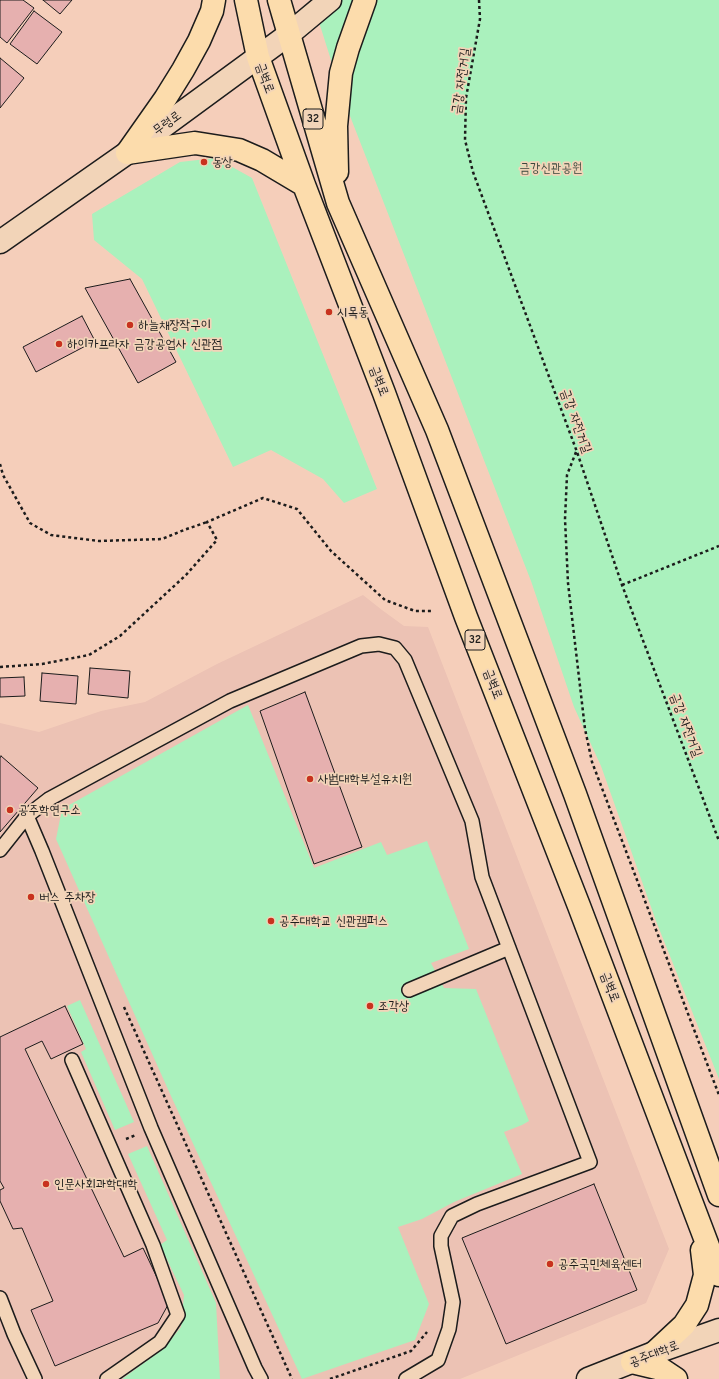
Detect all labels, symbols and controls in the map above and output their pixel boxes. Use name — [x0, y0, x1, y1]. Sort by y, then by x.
street label: 금강 자전거길 — [449, 47, 473, 115]
street label: 금벽로 — [252, 61, 278, 95]
street label: 무령로 — [150, 107, 184, 139]
road number: 32 — [303, 109, 323, 129]
place label: 동상 — [212, 154, 233, 170]
marker: 동상 — [199, 157, 209, 167]
park label: 금강신관공원 — [520, 160, 582, 176]
place label: 시목동 — [337, 304, 368, 320]
marker: 시목동 — [324, 307, 334, 317]
place label: 하늘채장작구이 — [138, 317, 211, 333]
marker: 하늘채장작구이 — [125, 320, 135, 330]
place label: 하이카프라자 금강공업사 신관점 — [67, 336, 222, 352]
marker: 하이카프라자 금강공업사 신관점 — [54, 339, 64, 349]
street label: 금벽로 — [366, 364, 392, 398]
street label: 금강 자전거길 — [557, 387, 595, 455]
road number: 32 — [465, 630, 485, 650]
street label: 금벽로 — [480, 667, 506, 701]
street label: 금강 자전거길 — [667, 691, 705, 759]
place label: 사범대학부설유치원 — [318, 771, 412, 787]
marker: 사범대학부설유치원 — [305, 774, 315, 784]
place label: 공주학연구소 — [18, 802, 81, 818]
marker: 공주학연구소 — [5, 805, 15, 815]
place label: 버스 주차장 — [39, 889, 96, 905]
marker: 버스 주차장 — [26, 892, 36, 902]
place label: 공주대학교 신관캠퍼스 — [279, 913, 388, 929]
marker: 공주대학교 신관캠퍼스 — [266, 916, 276, 926]
street label: 금벽로 — [597, 970, 623, 1004]
place label: 조각상 — [378, 998, 409, 1014]
marker: 조각상 — [365, 1001, 375, 1011]
place label: 인문사회과학대학 — [54, 1176, 138, 1192]
marker: 인문사회과학대학 — [41, 1179, 51, 1189]
place label: 공주국민체육센터 — [558, 1256, 642, 1272]
marker: 공주국민체육센터 — [545, 1259, 555, 1269]
street label: 공주대학로 — [627, 1337, 681, 1371]

